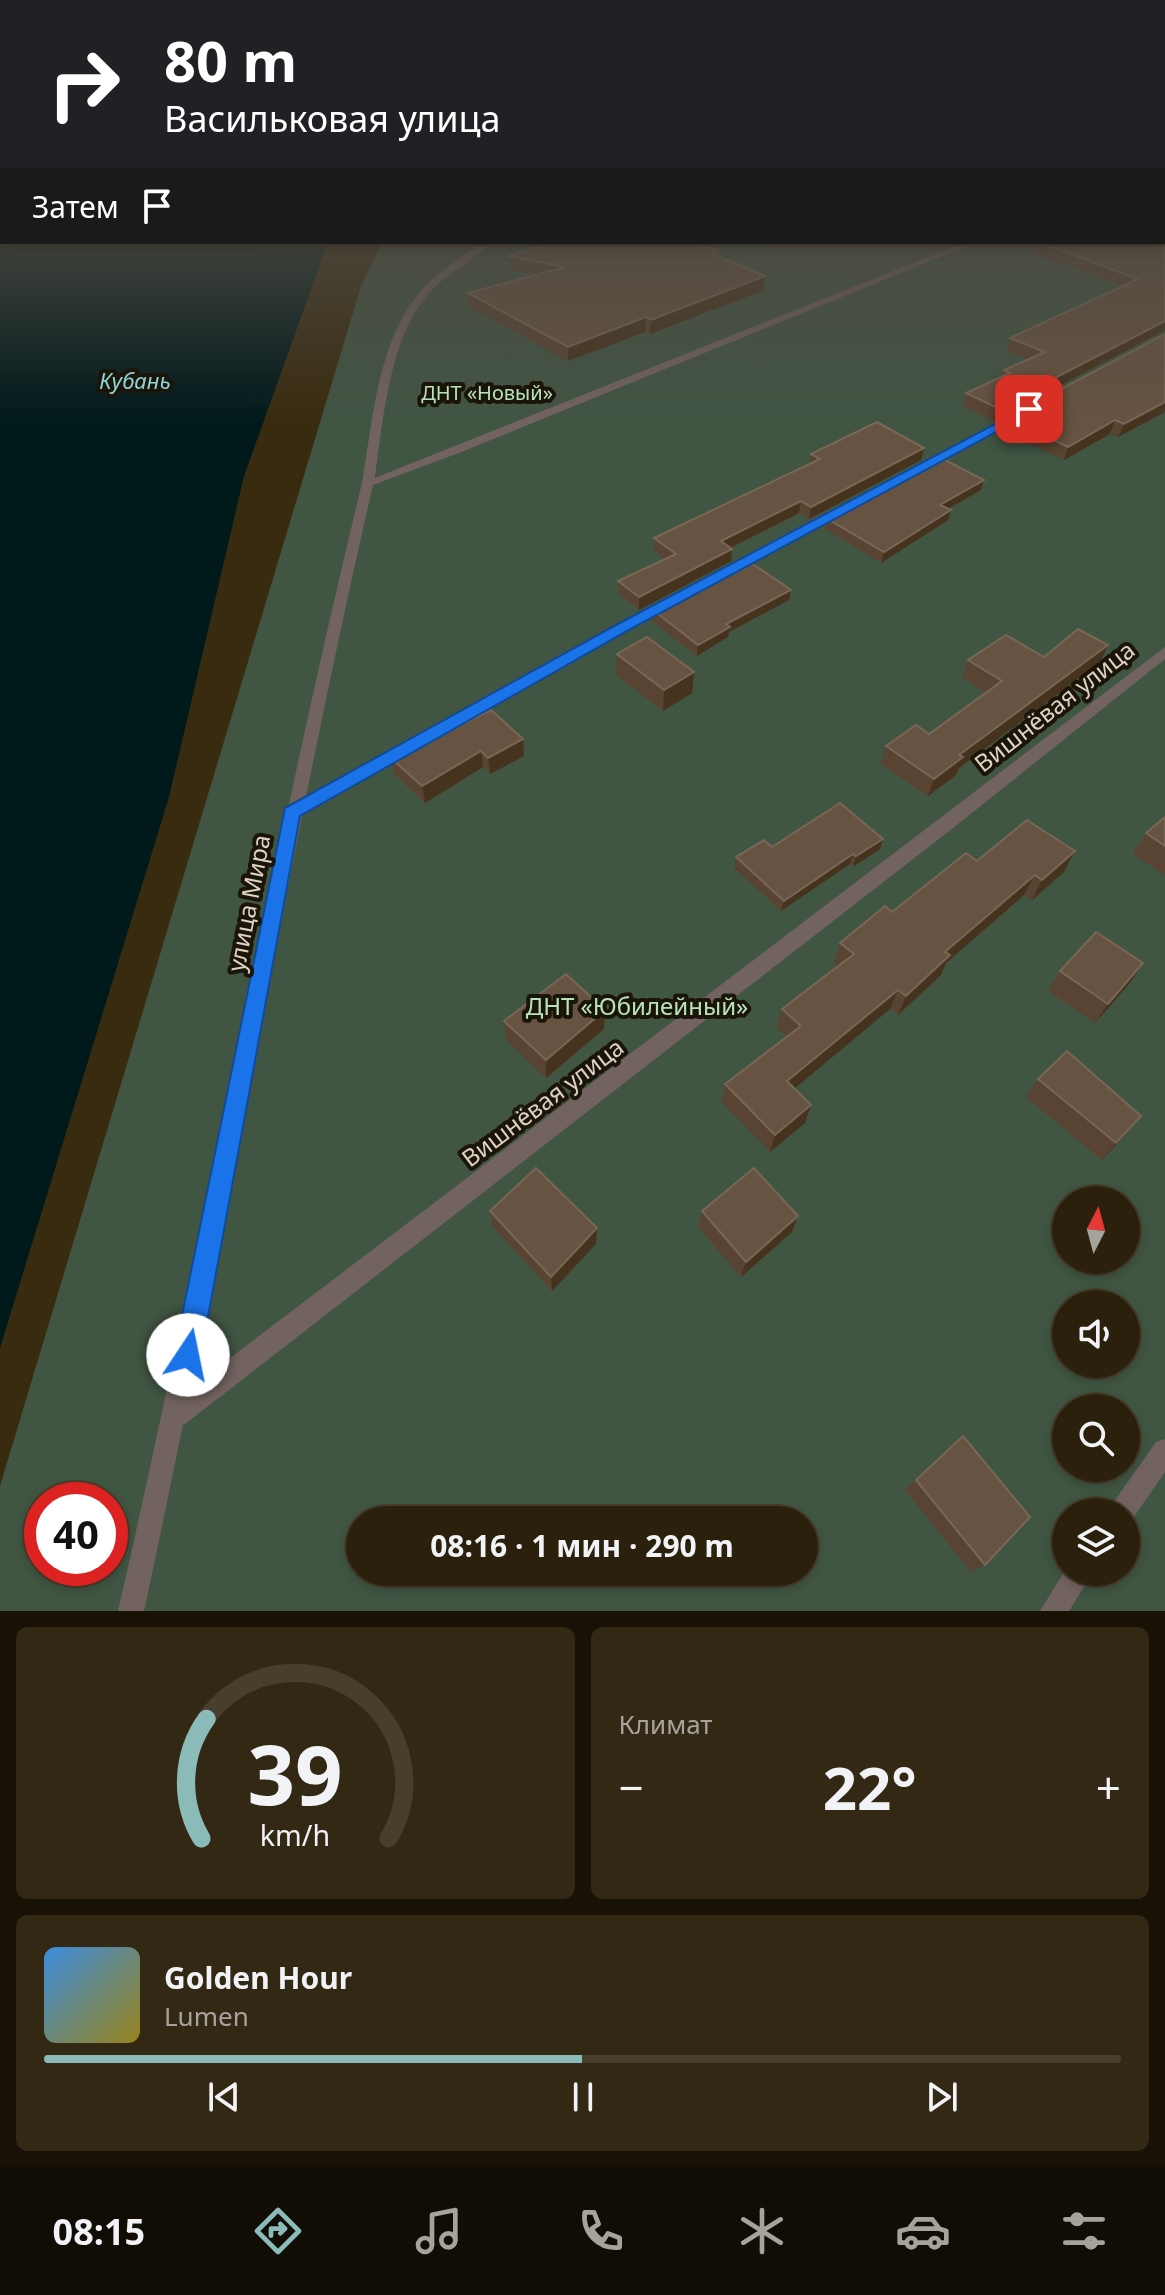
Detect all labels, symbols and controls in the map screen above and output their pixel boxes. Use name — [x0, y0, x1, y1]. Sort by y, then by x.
text: 80 m — [164, 22, 297, 98]
icon: right — [32, 32, 136, 136]
text: Васильковая улица — [164, 94, 501, 143]
icon: arrive — [135, 184, 179, 228]
text: Затем — [32, 186, 119, 227]
water label: Кубань — [99, 365, 171, 395]
pin — [995, 375, 1063, 443]
park label: ДНТ «Новый» — [421, 379, 553, 406]
icon: arrive — [1007, 387, 1051, 431]
street label: Вишнёвая улица — [967, 633, 1141, 779]
street label: улица Мира — [219, 832, 277, 974]
park label: ДНТ «Юбилейный» — [526, 989, 748, 1022]
street label: Вишнёвая улица — [454, 1030, 630, 1174]
north arrow — [1052, 1186, 1140, 1274]
map controls — [1052, 1186, 1140, 1586]
button: sound — [1052, 1290, 1140, 1378]
position arrow — [146, 1313, 230, 1397]
button: search — [1052, 1394, 1140, 1482]
speed limit sign: 40 — [24, 1482, 128, 1586]
button: layers — [1052, 1498, 1140, 1586]
text: 08:16 · 1 мин · 290 m — [430, 1525, 734, 1566]
text: Климат — [619, 1706, 712, 1742]
text: 39 — [248, 1716, 343, 1829]
text: 22° — [823, 1746, 917, 1828]
text: − — [619, 1757, 644, 1817]
text: + — [1096, 1757, 1121, 1817]
text: km/h — [260, 1815, 330, 1854]
text: Golden Hour — [164, 1957, 352, 1998]
text: Lumen — [164, 1998, 249, 2034]
icon: previous — [202, 2075, 246, 2119]
icon: pause — [561, 2075, 605, 2119]
icon: next — [920, 2075, 964, 2119]
icon: directions — [250, 2203, 306, 2259]
icon: music — [411, 2203, 467, 2259]
icon: phone — [573, 2203, 629, 2259]
icon: climate — [734, 2203, 790, 2259]
icon: car — [895, 2203, 951, 2259]
icon: filters — [1056, 2203, 1112, 2259]
text: 08:15 — [53, 2207, 145, 2256]

